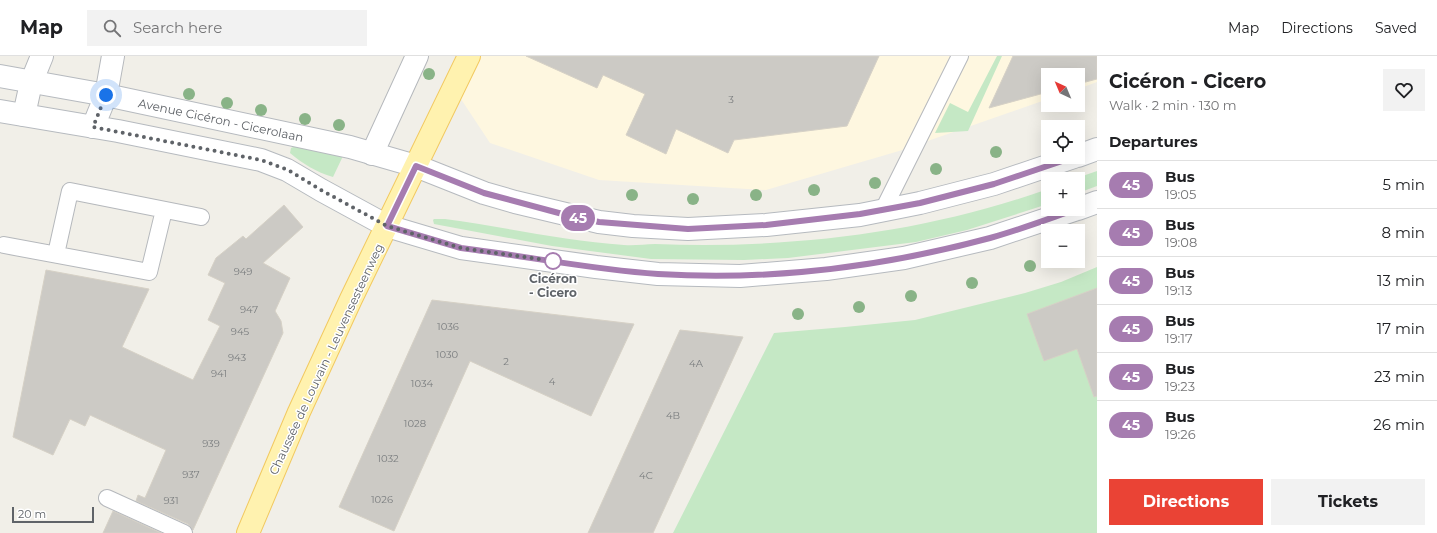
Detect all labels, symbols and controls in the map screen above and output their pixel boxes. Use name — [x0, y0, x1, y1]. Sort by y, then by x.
search box — [87, 10, 367, 46]
text: Map — [20, 16, 63, 39]
icon: search — [101, 17, 123, 39]
text: Search here — [133, 18, 222, 37]
text: Map — [1228, 19, 1259, 37]
text: Directions — [1281, 19, 1353, 37]
text: Saved — [1375, 19, 1417, 37]
north arrow — [1041, 68, 1085, 112]
map controls — [1041, 68, 1085, 268]
button: heart — [1383, 69, 1425, 111]
text: Cicéron - Cicero — [1109, 70, 1266, 93]
your location — [96, 85, 116, 105]
house number: 3 — [728, 93, 734, 106]
street label: Avenue Cicéron - Cicerolaan — [137, 95, 305, 145]
text: Walk · 2 min · 130 m — [1109, 97, 1237, 113]
button: locate — [1041, 120, 1085, 164]
text: Departures — [1109, 132, 1198, 151]
text: Bus — [1165, 167, 1195, 186]
button: + — [1041, 172, 1085, 216]
text: 5 min — [1382, 175, 1425, 194]
text: 45 — [1122, 176, 1140, 194]
text: 19:05 — [1165, 186, 1196, 202]
line badge: 45 — [560, 205, 596, 231]
text: 45 — [569, 209, 587, 227]
text: Bus — [1165, 215, 1195, 234]
text: 8 min — [1381, 223, 1425, 242]
button: − — [1041, 224, 1085, 268]
text: 45 — [1122, 224, 1140, 242]
text: 19:08 — [1165, 234, 1197, 250]
street label: Chaussée de Louvain - Leuvensesteenweg — [266, 241, 386, 477]
marker: Cicéron - Cicero — [544, 252, 562, 270]
text: Bus — [1165, 263, 1195, 282]
house number: 949 — [234, 265, 252, 278]
place label: Cicéron - Cicero — [529, 271, 577, 300]
text: 13 min — [1377, 271, 1425, 290]
text: 45 — [1122, 272, 1140, 290]
text: 19:13 — [1165, 282, 1192, 298]
house number: 947 — [240, 303, 258, 316]
text: Bus — [1165, 311, 1195, 330]
text: 17 min — [1377, 319, 1425, 338]
house number: 1036 — [437, 320, 459, 333]
text: 45 — [1122, 320, 1140, 338]
house number: 945 — [231, 325, 250, 338]
text: 19:17 — [1165, 330, 1193, 346]
house number: 1030 — [436, 348, 459, 361]
house number: 943 — [228, 351, 246, 364]
house number: 2 — [503, 355, 509, 368]
house number: 4A — [689, 357, 704, 370]
text: Bus — [1165, 359, 1195, 378]
house number: 941 — [211, 367, 227, 380]
text: 23 min — [1374, 367, 1425, 386]
text: 45 — [1122, 368, 1140, 386]
house number: 4 — [549, 375, 556, 388]
house number: 1034 — [411, 377, 434, 390]
text: 19:23 — [1165, 378, 1195, 394]
text: Bus — [1165, 407, 1195, 426]
house number: 4B — [666, 409, 680, 422]
text: 26 min — [1373, 415, 1425, 434]
text: 45 — [1122, 416, 1140, 434]
house number: 1028 — [404, 417, 426, 430]
text: 19:26 — [1165, 426, 1196, 442]
house number: 939 — [202, 437, 220, 450]
house number: 1032 — [377, 452, 399, 465]
house number: 937 — [182, 468, 200, 481]
house number: 4C — [639, 469, 653, 482]
button: Directions — [1109, 479, 1263, 525]
button: Tickets — [1271, 479, 1425, 525]
house number: 1026 — [371, 493, 393, 506]
house number: 931 — [163, 494, 179, 507]
scale bar — [12, 505, 94, 524]
text: 20 m — [18, 507, 46, 521]

